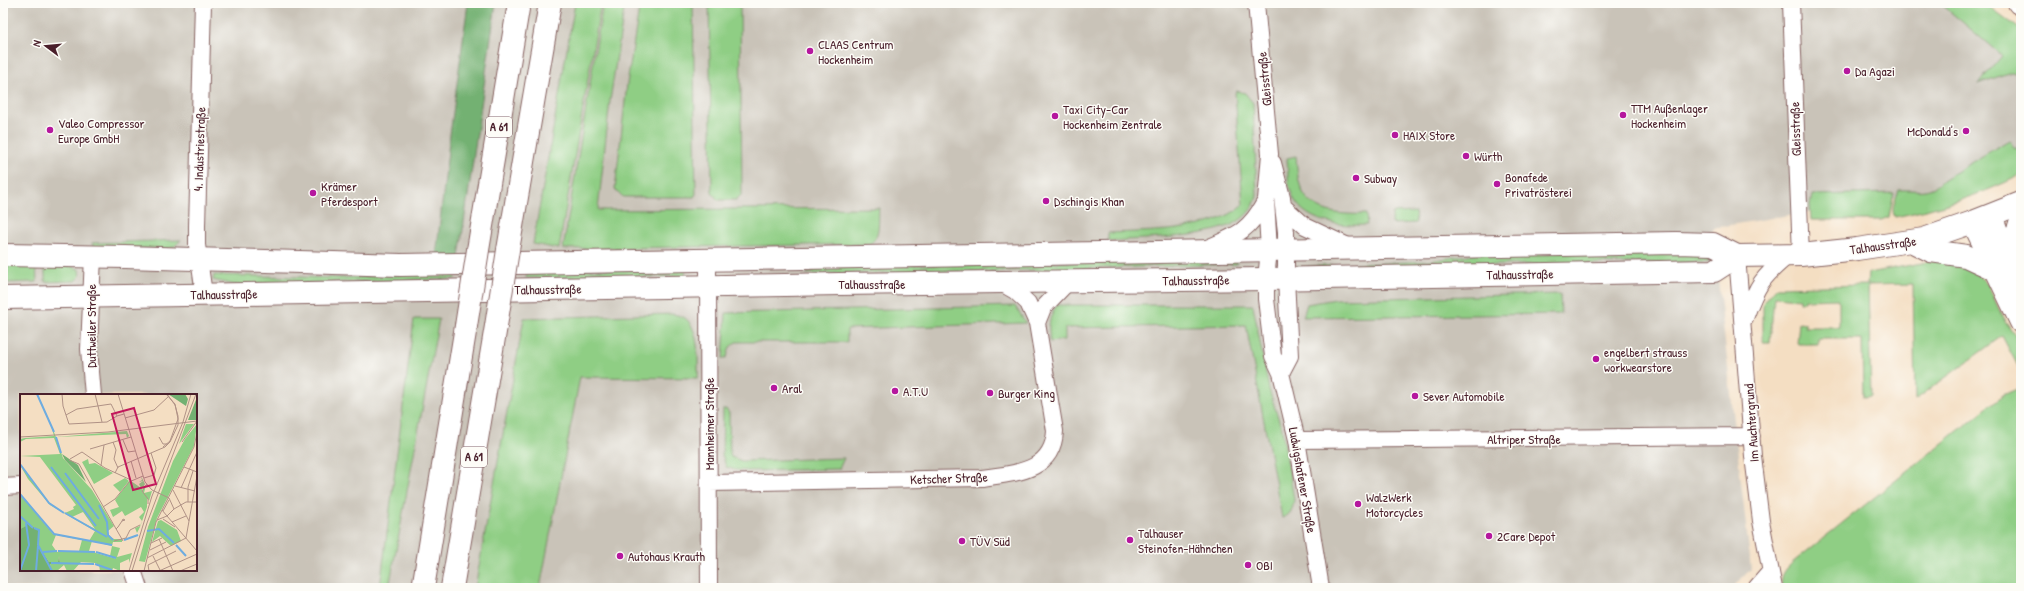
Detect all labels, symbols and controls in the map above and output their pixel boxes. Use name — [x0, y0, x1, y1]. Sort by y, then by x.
north arrow — [26, 26, 66, 66]
place label: CLAAS Centrum Hockenheim — [818, 35, 893, 68]
text: N — [29, 38, 44, 48]
marker: CLAAS Centrum Hockenheim — [805, 46, 815, 56]
street label: Gleisstraße — [1252, 51, 1276, 107]
place label: Da Agazi — [1855, 62, 1895, 80]
marker: Da Agazi — [1842, 66, 1852, 76]
place label: TTM Außenlager Hockenheim — [1631, 99, 1708, 132]
place label: Taxi City-Car Hockenheim Zentrale — [1063, 100, 1162, 133]
street label: Gleisstraße — [1785, 101, 1805, 157]
street label: 4. Industriestraße — [189, 107, 209, 191]
marker: TTM Außenlager Hockenheim — [1618, 110, 1628, 120]
marker: Taxi City-Car Hockenheim Zentrale — [1050, 111, 1060, 121]
place label: Valeo Compressor Europe GmbH — [58, 114, 144, 147]
road number: A 61 — [486, 117, 512, 137]
place label: McDonald's — [1907, 122, 1958, 140]
marker: Valeo Compressor Europe GmbH — [45, 125, 55, 135]
place label: HAIX Store — [1403, 126, 1455, 144]
marker: McDonald's — [1961, 126, 1971, 136]
marker: HAIX Store — [1390, 130, 1400, 140]
place label: Würth — [1474, 147, 1503, 165]
marker: Würth — [1461, 151, 1471, 161]
place label: Bonafede Privatrösterei — [1505, 168, 1572, 201]
place label: Subway — [1364, 169, 1398, 187]
marker: Subway — [1351, 173, 1361, 183]
place label: Krämer Pferdesport — [321, 177, 378, 210]
marker: Bonafede Privatrösterei — [1492, 179, 1502, 189]
marker: Krämer Pferdesport — [308, 188, 318, 198]
place label: Dschingis Khan — [1054, 192, 1125, 210]
marker: Dschingis Khan — [1041, 196, 1051, 206]
street label: Talhausstraße — [1849, 231, 1917, 259]
street label: Talhausstraße — [1486, 264, 1554, 284]
street label: Talhausstraße — [1162, 270, 1230, 290]
street label: Talhausstraße — [838, 275, 906, 293]
street label: Talhausstraße — [514, 279, 582, 299]
street label: Duttweiler Straße — [82, 284, 100, 368]
street label: Talhausstraße — [190, 284, 258, 304]
place label: engelbert strauss workwearstore — [1604, 343, 1687, 376]
marker: engelbert strauss workwearstore — [1591, 354, 1601, 364]
street label: Mannheimer Straße — [700, 378, 718, 470]
place label: Aral — [782, 379, 802, 397]
place label: A.T.U — [903, 382, 928, 400]
marker: Aral — [769, 383, 779, 393]
street label: Im Auchtergrund — [1739, 383, 1763, 463]
place label: Burger King — [998, 384, 1055, 402]
marker: A.T.U — [890, 386, 900, 396]
place label: Sever Automobile — [1423, 387, 1505, 405]
marker: Burger King — [985, 388, 995, 398]
marker: Sever Automobile — [1410, 391, 1420, 401]
inset map — [20, 394, 197, 571]
street label: Ludwigshafener Straße — [1285, 426, 1321, 534]
street label: Altriper Straße — [1487, 430, 1561, 448]
road number: A 61 — [461, 447, 487, 467]
street label: Ketscher Straße — [910, 468, 988, 488]
place label: WalzWerk Motorcycles — [1366, 488, 1423, 521]
marker: WalzWerk Motorcycles — [1353, 499, 1363, 509]
place label: Talhauser Steinofen-Hähnchen — [1138, 524, 1233, 557]
place label: 2Care Depot — [1497, 527, 1556, 545]
marker: 2Care Depot — [1484, 531, 1494, 541]
place label: TÜV Süd — [970, 532, 1010, 550]
marker: Talhauser Steinofen-Hähnchen — [1125, 535, 1135, 545]
marker: TÜV Süd — [957, 536, 967, 546]
place label: Autohaus Krauth — [628, 547, 706, 565]
marker: Autohaus Krauth — [615, 551, 625, 561]
place label: OBI — [1256, 556, 1273, 574]
marker: OBI — [1243, 560, 1253, 570]

